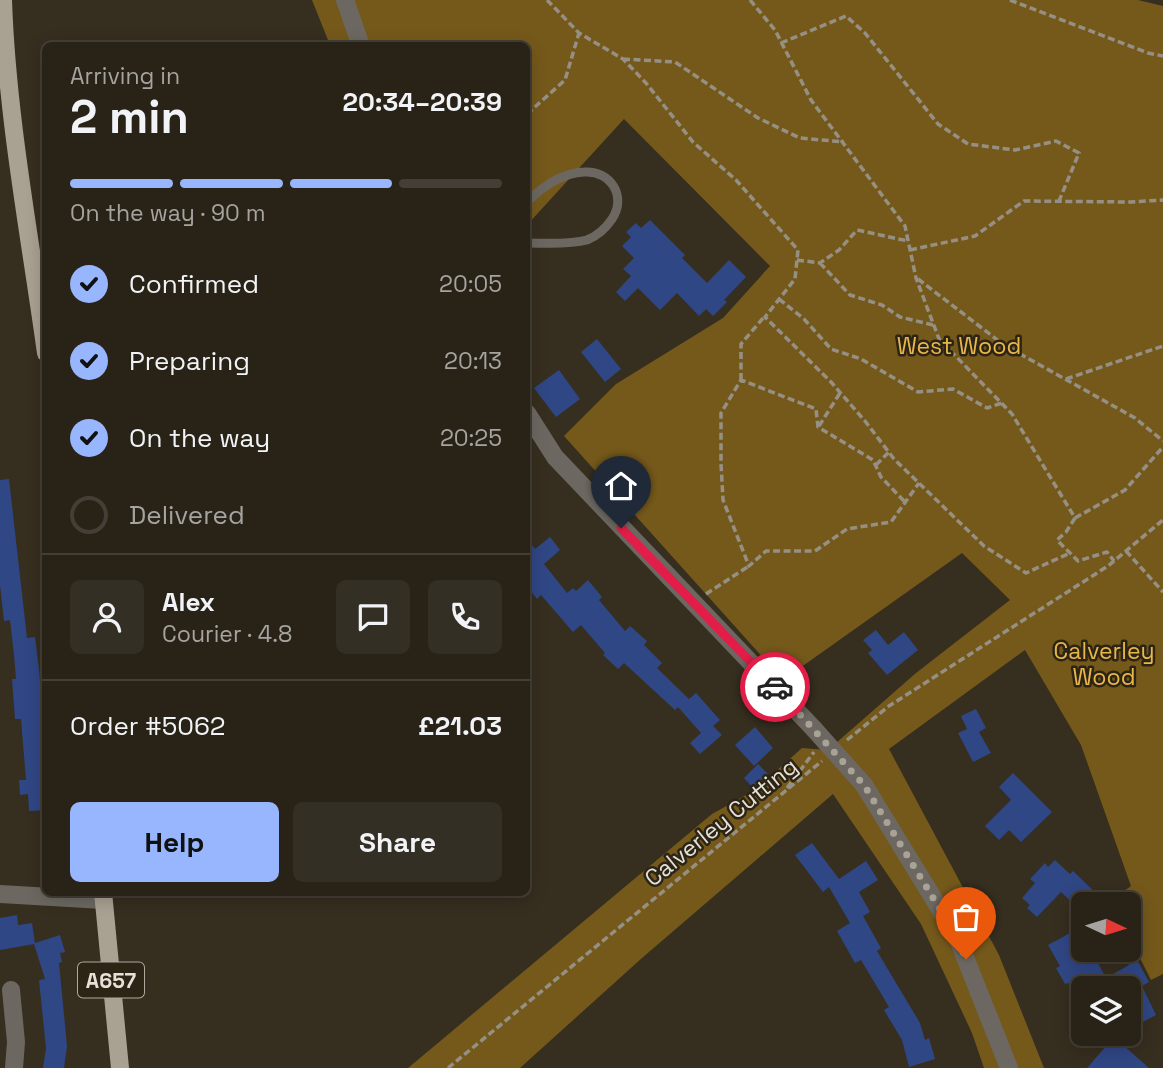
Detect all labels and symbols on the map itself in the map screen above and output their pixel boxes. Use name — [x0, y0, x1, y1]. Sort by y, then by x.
park label: West Wood — [897, 331, 1021, 361]
pin — [591, 456, 651, 528]
park label: Calverley Wood — [1053, 636, 1155, 692]
courier — [740, 652, 810, 722]
street label: Calverley Cutting — [638, 751, 804, 893]
pin — [936, 887, 996, 959]
north arrow — [1071, 892, 1141, 962]
road number: A657 — [78, 962, 144, 998]

